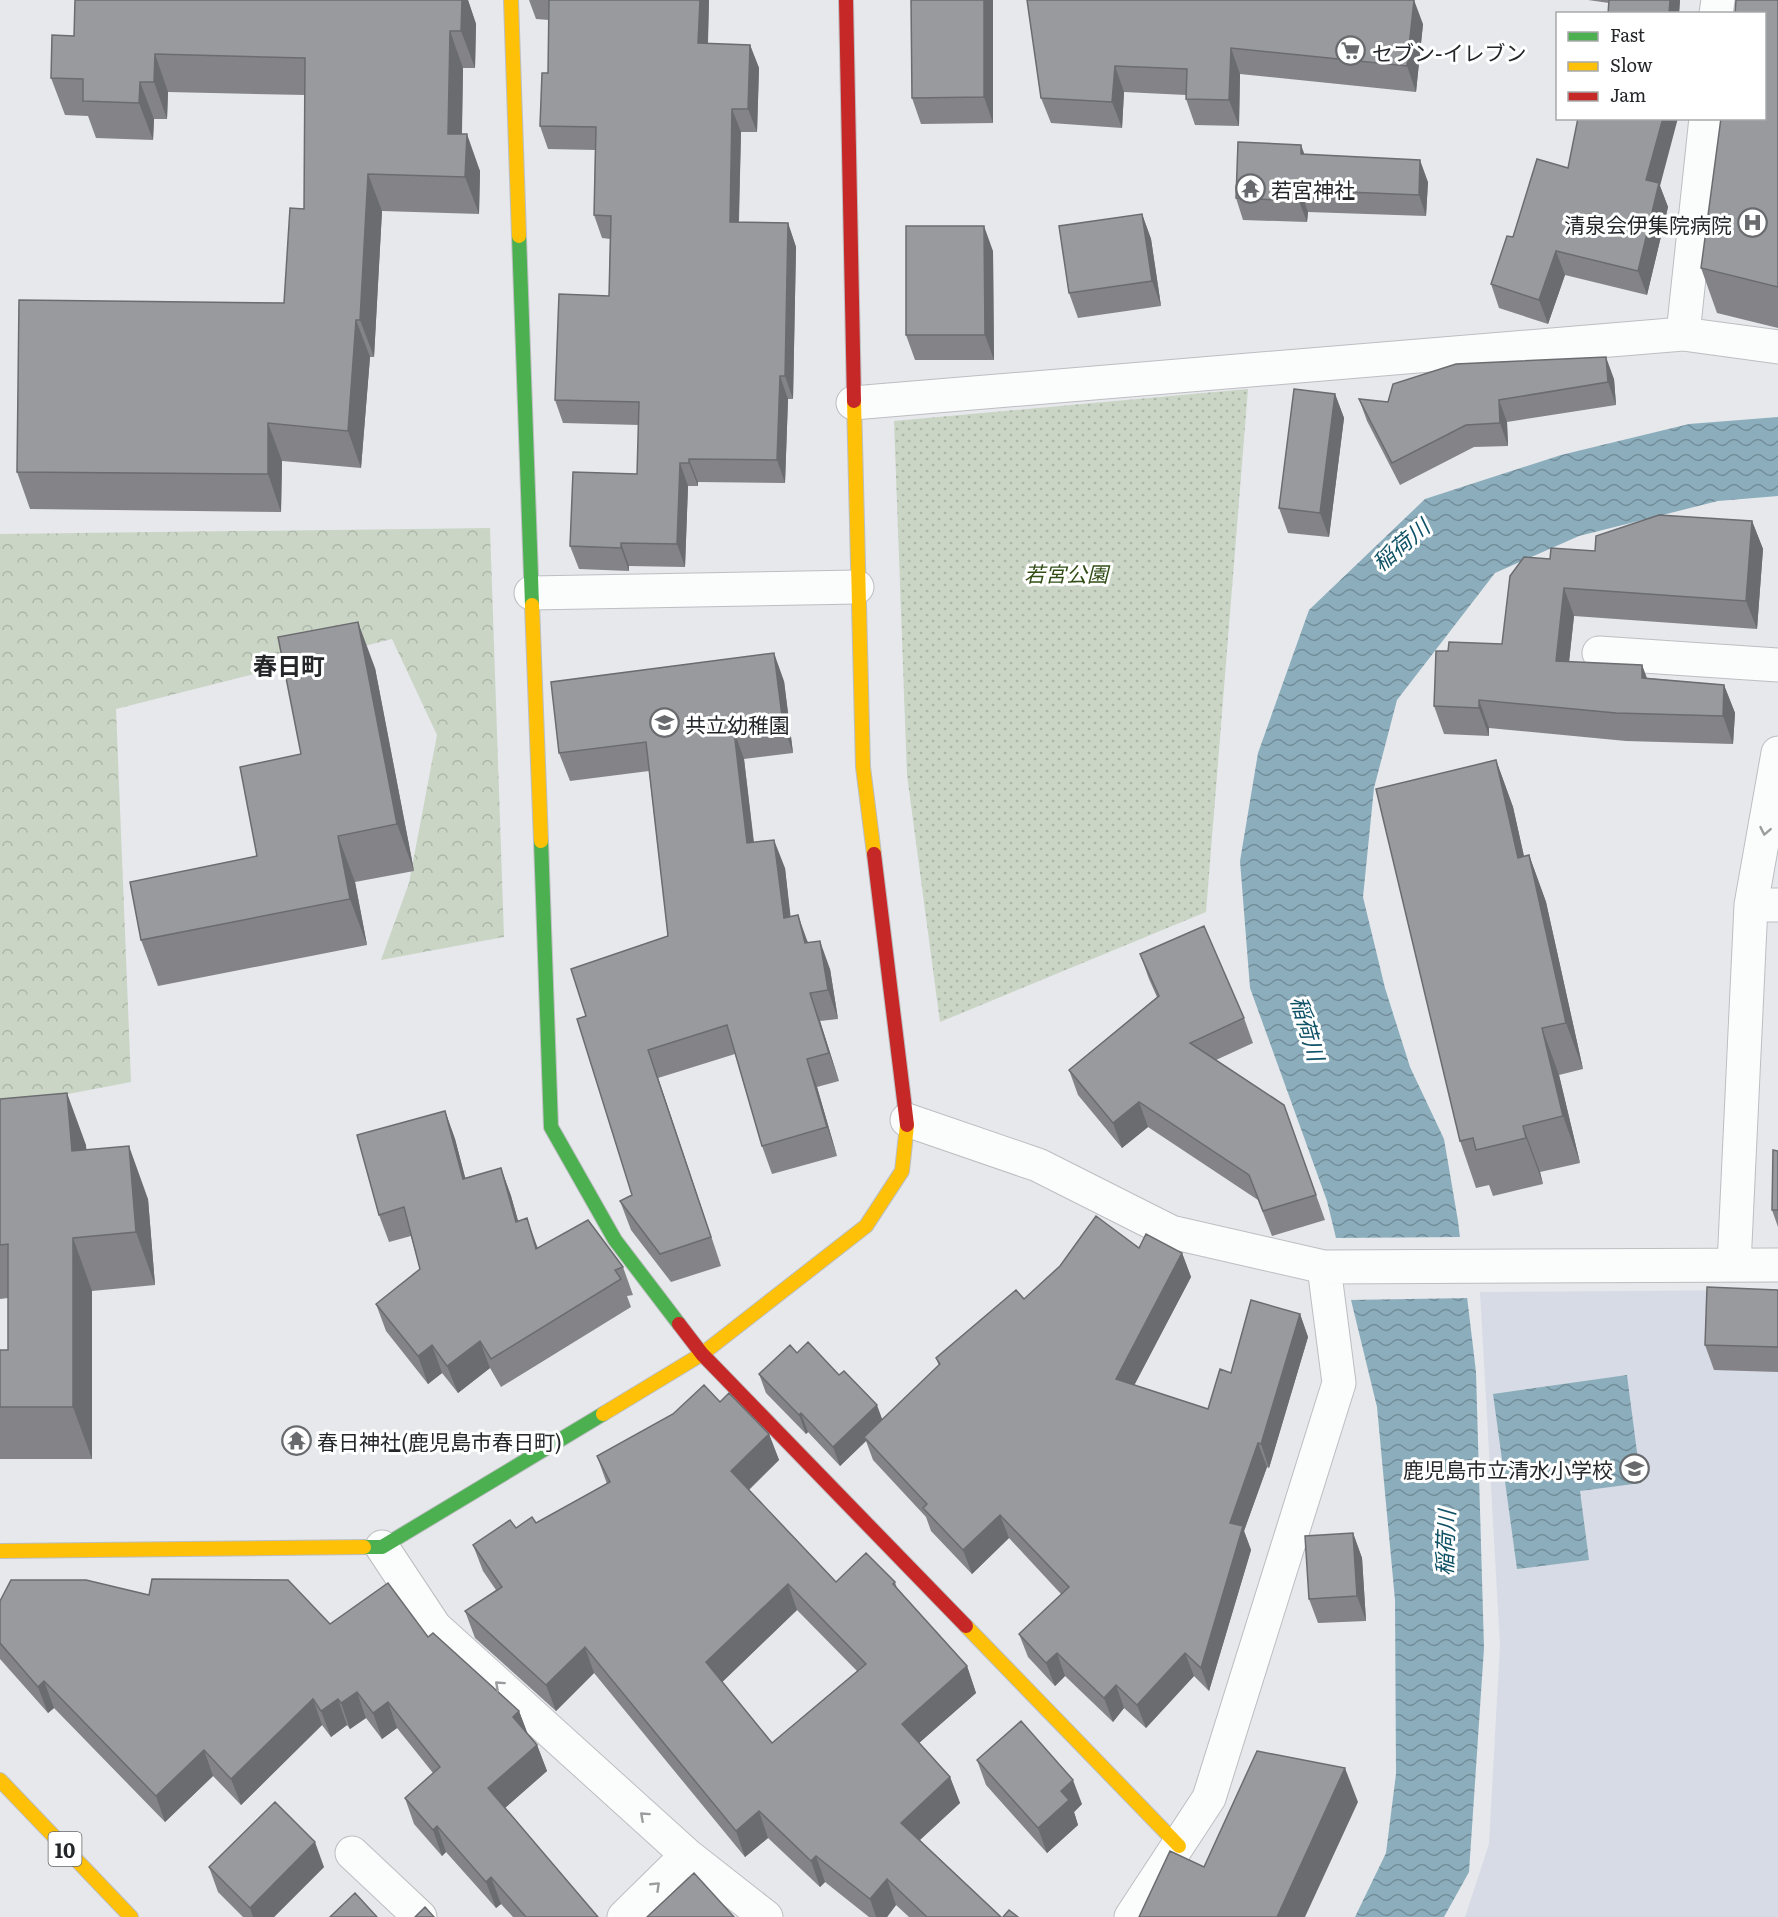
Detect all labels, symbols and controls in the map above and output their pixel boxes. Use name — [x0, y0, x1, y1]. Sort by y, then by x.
legend — [1556, 12, 1766, 120]
text: Fast — [1610, 21, 1646, 48]
supermarket icon: セブン-イレブン — [1335, 35, 1367, 67]
place label: セブン-イレブン — [1372, 36, 1526, 67]
text: Slow — [1610, 51, 1653, 78]
text: Jam — [1610, 81, 1646, 108]
temple icon: 若宮神社 — [1234, 172, 1266, 204]
place label: 若宮神社 — [1271, 173, 1355, 204]
hospital icon: 清泉会伊集院病院 — [1737, 207, 1769, 239]
place label: 清泉会伊集院病院 — [1564, 208, 1732, 239]
water label: 稲荷川 — [1364, 509, 1437, 578]
park label: 若宮公園 — [1024, 557, 1111, 588]
district label: 春日町 — [253, 647, 325, 682]
school or university icon: 共立幼稚園 — [648, 707, 680, 739]
place label: 共立幼稚園 — [685, 708, 790, 739]
one-way arrow — [1759, 826, 1772, 836]
water label: 稲荷川 — [1284, 992, 1335, 1066]
temple icon: 春日神社(鹿児島市春日町) — [280, 1424, 312, 1456]
place label: 春日神社(鹿児島市春日町) — [317, 1425, 562, 1456]
school or university icon: 鹿児島市立清水小学校 — [1618, 1452, 1650, 1484]
place label: 鹿児島市立清水小学校 — [1403, 1453, 1613, 1484]
water label: 稲荷川 — [1426, 1507, 1462, 1577]
one-way arrow — [495, 1681, 506, 1692]
one-way arrow — [640, 1812, 650, 1823]
road number: 10 — [48, 1832, 82, 1866]
one-way arrow — [648, 1883, 659, 1894]

